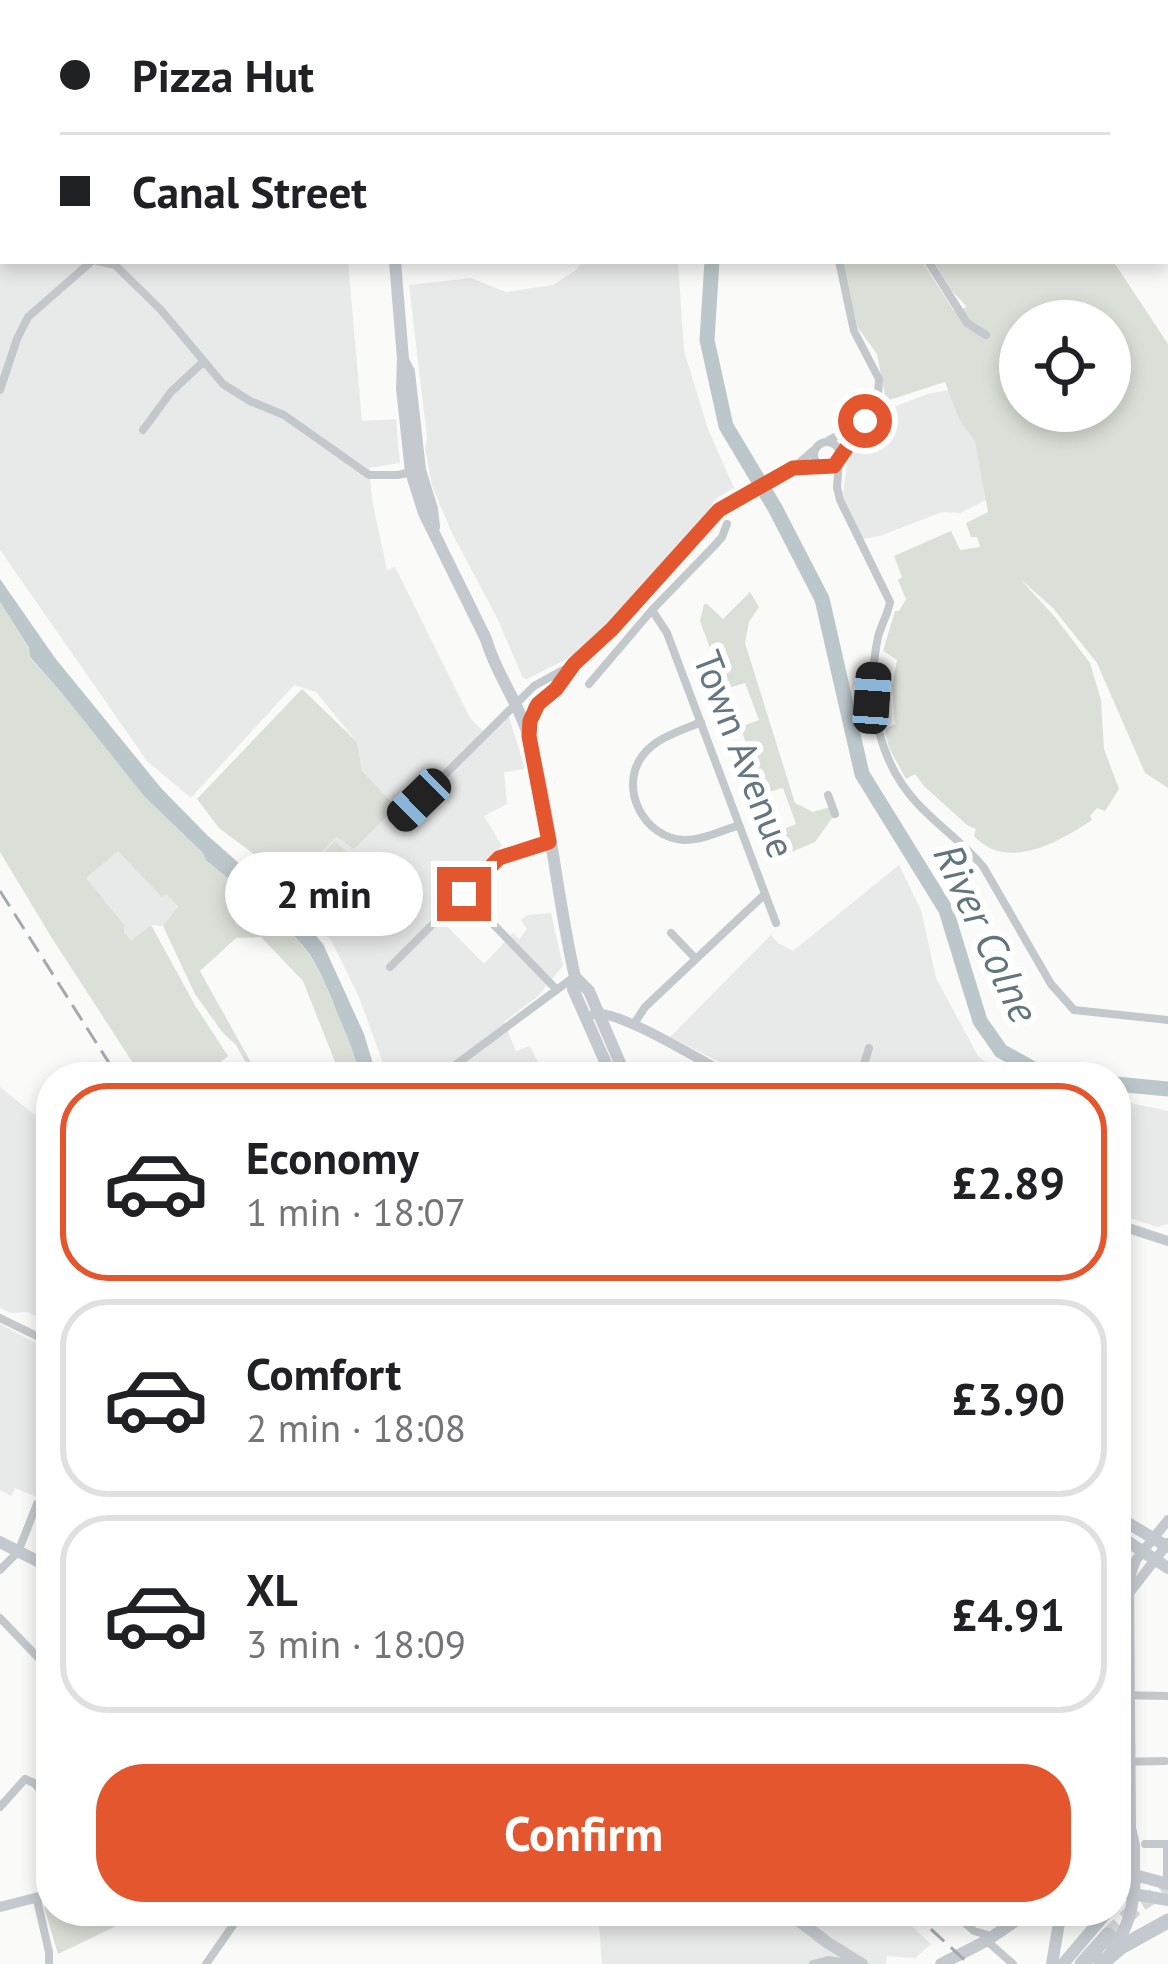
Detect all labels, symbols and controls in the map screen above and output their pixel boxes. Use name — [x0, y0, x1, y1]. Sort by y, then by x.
text: Pizza Hut — [132, 46, 314, 104]
text: Canal Street — [132, 162, 367, 220]
map controls — [999, 300, 1131, 432]
button: locate — [999, 300, 1131, 432]
route start — [838, 394, 892, 448]
street label: Town Avenue — [682, 643, 808, 865]
car — [852, 661, 892, 735]
car — [381, 762, 457, 838]
water label: River Colne — [922, 835, 1053, 1032]
callout: 2 min — [224, 852, 422, 936]
route end — [437, 867, 491, 921]
text: 2 min — [276, 868, 372, 919]
icon: car — [102, 1128, 210, 1236]
text: Economy — [246, 1128, 419, 1186]
text: £2.89 — [952, 1153, 1065, 1211]
text: 1 min · 18:07 — [246, 1186, 466, 1237]
icon: car — [102, 1344, 210, 1452]
text: Comfort — [246, 1344, 401, 1402]
text: £3.90 — [952, 1369, 1065, 1427]
text: 2 min · 18:08 — [246, 1402, 466, 1453]
icon: car — [102, 1560, 210, 1668]
text: XL — [246, 1560, 298, 1618]
text: £4.91 — [952, 1585, 1065, 1643]
text: 3 min · 18:09 — [246, 1618, 466, 1669]
button: Confirm — [96, 1764, 1071, 1902]

